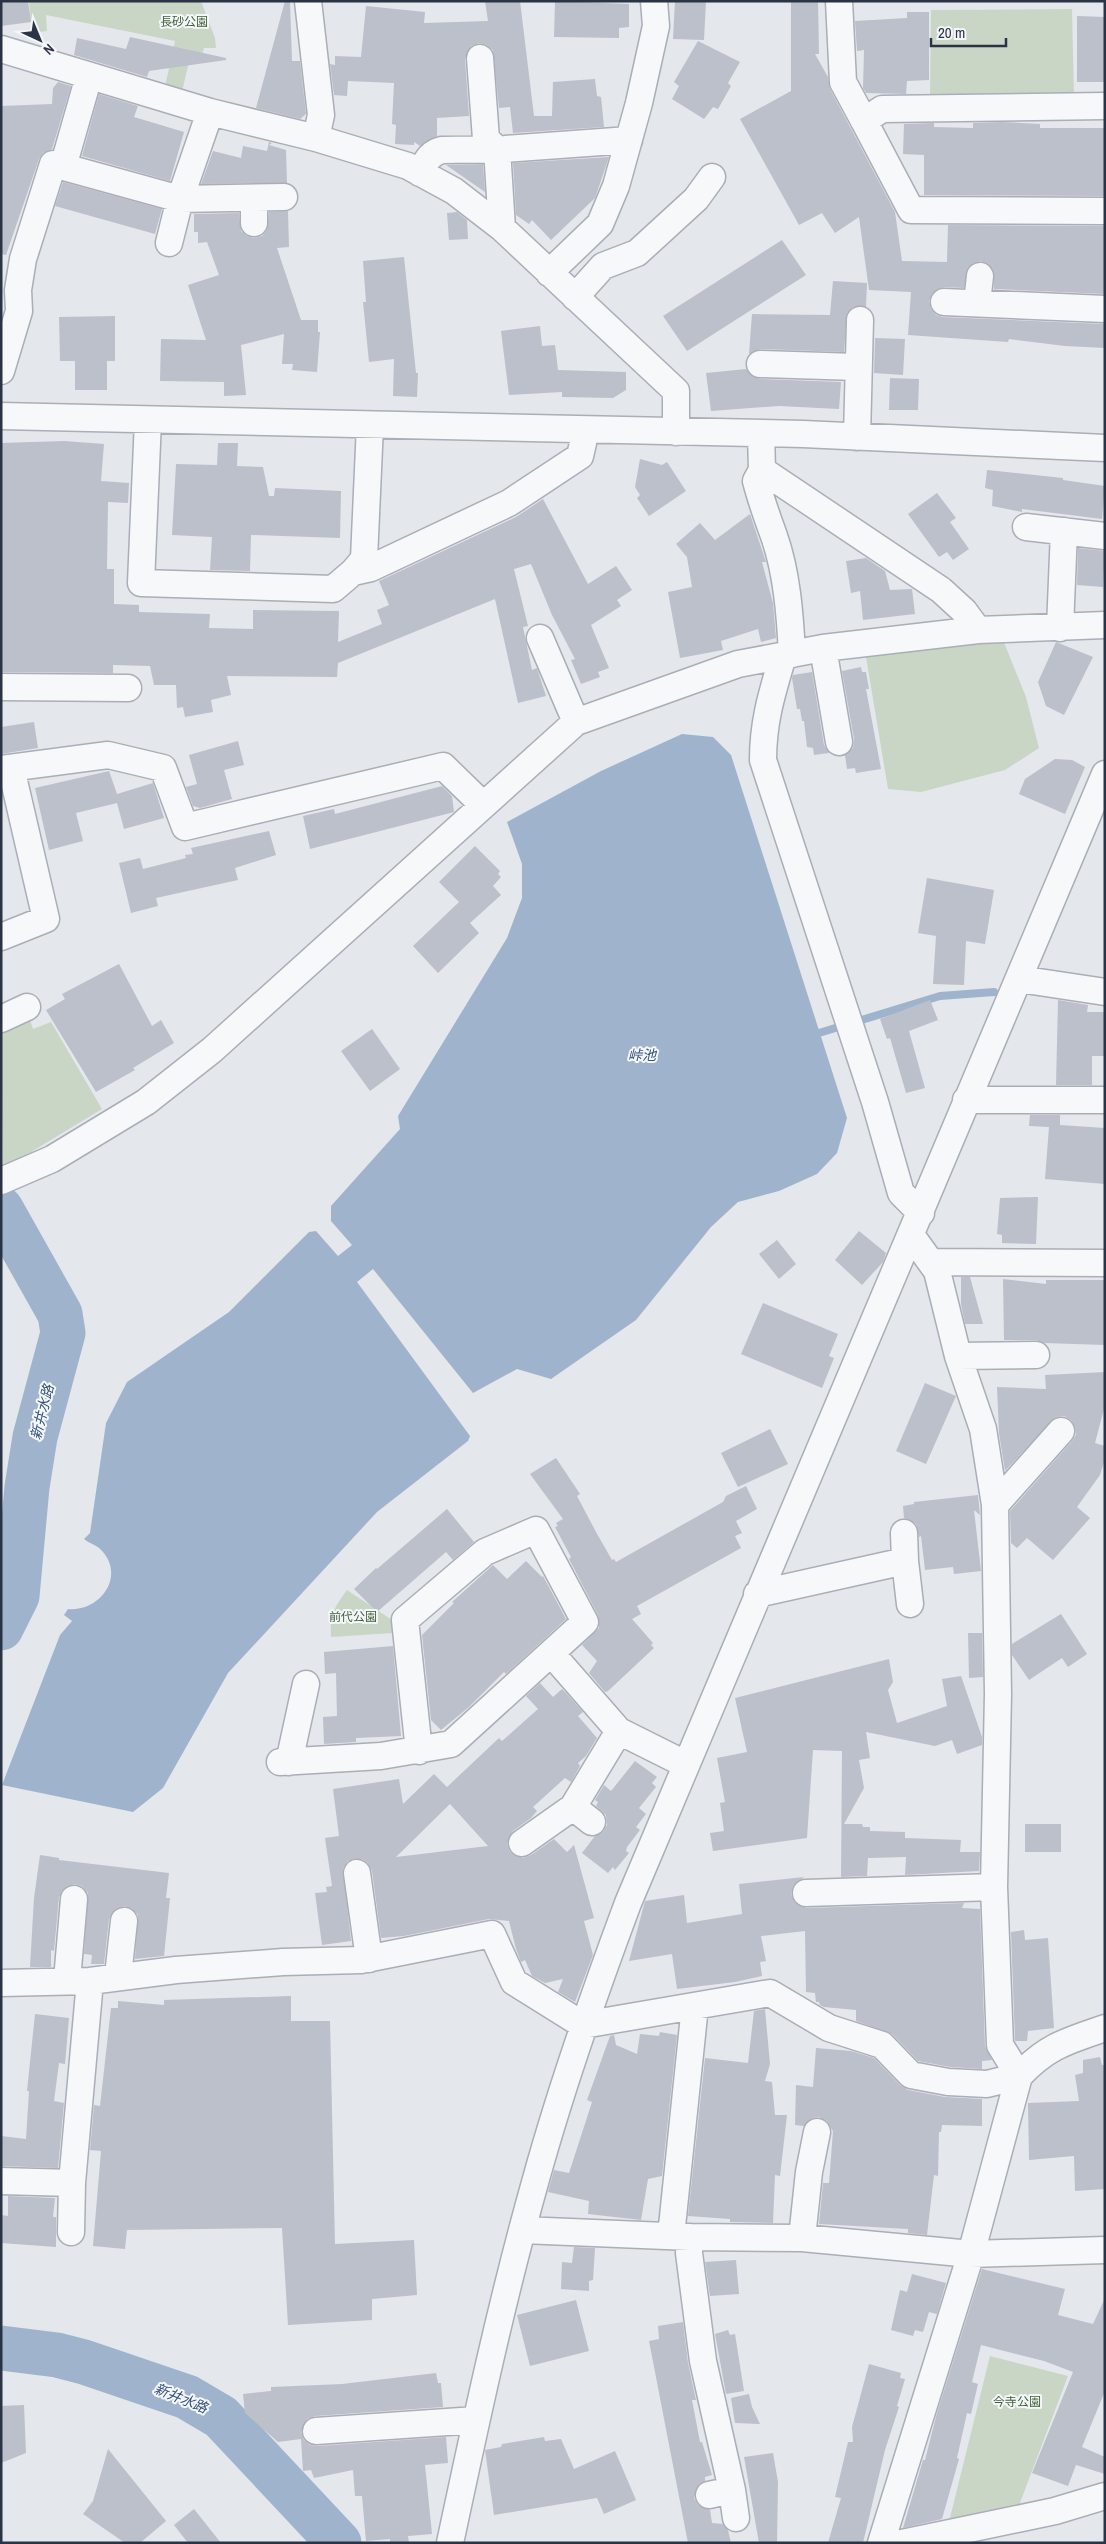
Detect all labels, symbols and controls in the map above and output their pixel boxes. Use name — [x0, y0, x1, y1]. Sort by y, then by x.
park label: 長砂公園 — [160, 14, 208, 30]
north arrow — [15, 15, 65, 65]
scale bar — [931, 15, 1006, 47]
text: 20 m — [938, 22, 965, 43]
text: N — [40, 40, 58, 59]
water label: 峠池 — [628, 1046, 658, 1064]
water label: 新井水路 — [26, 1382, 58, 1441]
park label: 前代公園 — [329, 1609, 377, 1625]
water label: 新井水路 — [152, 2379, 211, 2417]
park label: 今寺公園 — [993, 2394, 1041, 2410]

